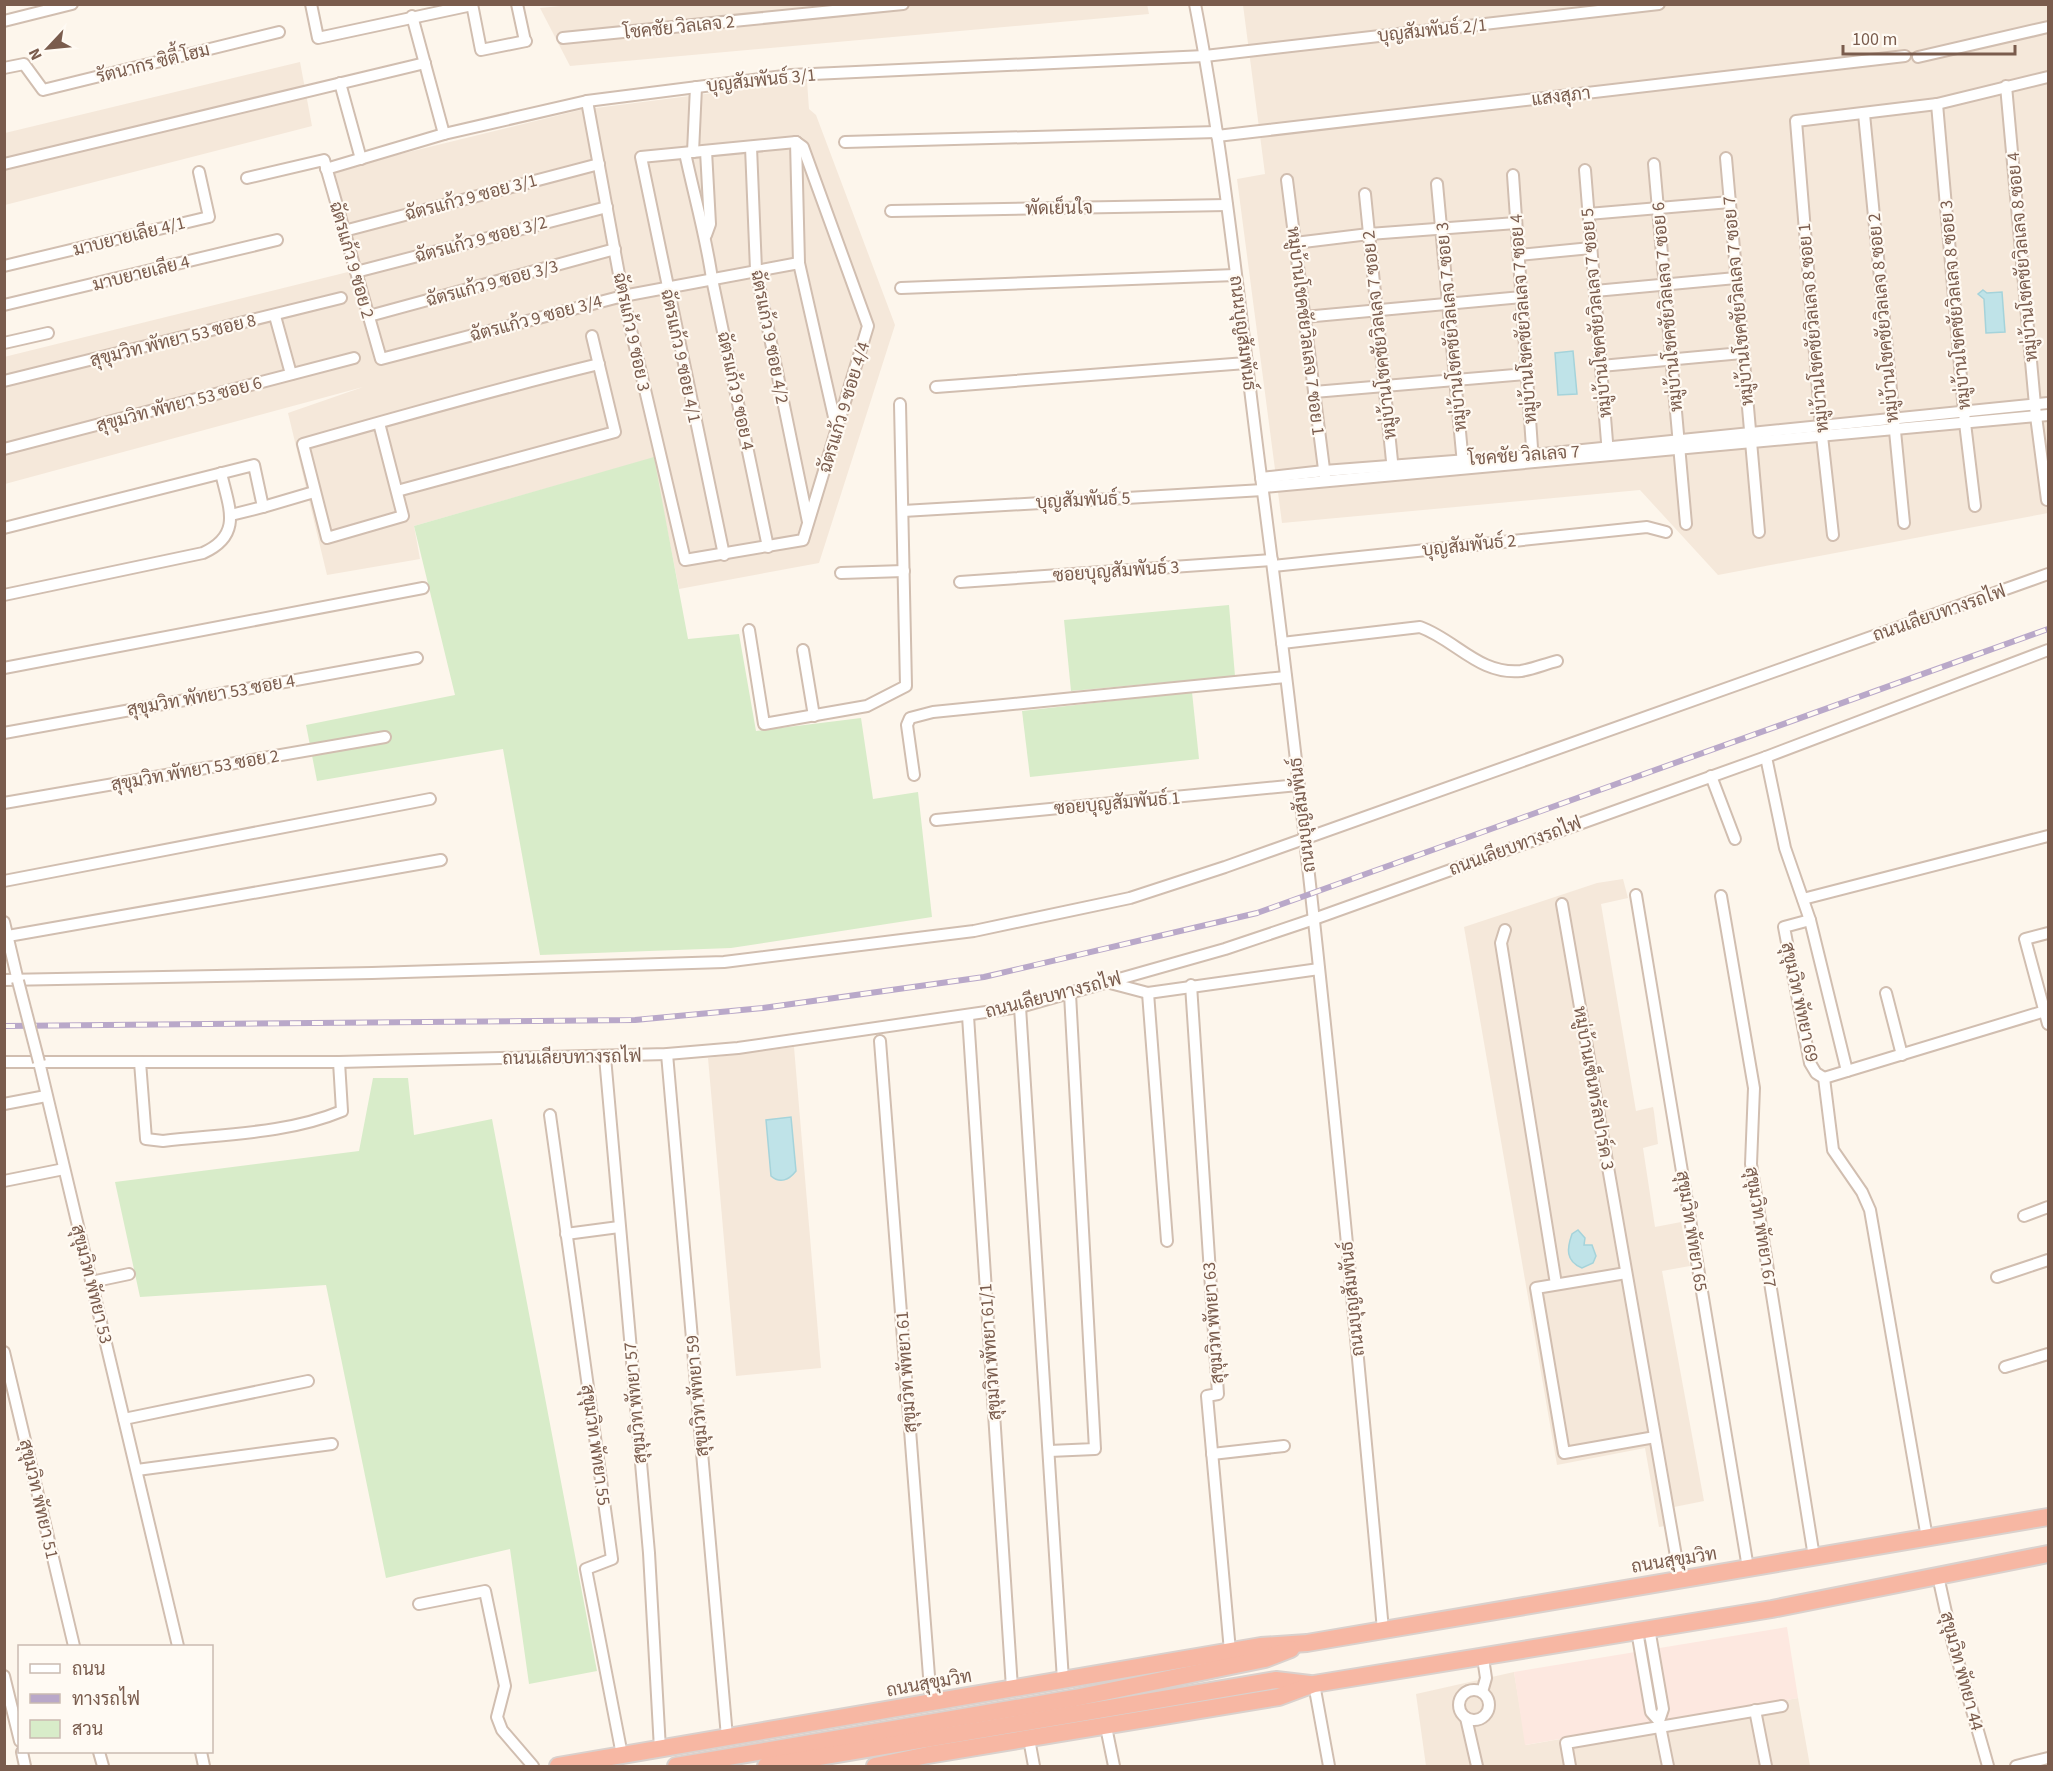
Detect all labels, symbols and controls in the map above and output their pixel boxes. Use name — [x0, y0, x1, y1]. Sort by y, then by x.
street label: โชคชัย วิลเลจ 2 — [621, 8, 736, 46]
street label: บุญสัมพันธ์ 2/1 — [1376, 11, 1488, 49]
north arrow — [18, 18, 78, 78]
scale bar — [1843, 18, 2016, 56]
text: 100 m — [1852, 27, 1897, 52]
street label: รัตนากร ซิตี้ โฮม — [93, 33, 213, 90]
text: N — [23, 45, 48, 64]
street label: บุญสัมพันธ์ 3/1 — [705, 61, 817, 99]
street label: แสงสุภา — [1530, 80, 1592, 113]
street label: หมู่บ้านโชคชัยวิลเลจ 8 ซอย 4 — [2000, 151, 2044, 363]
street label: ฉัตรแก้ว 9 ซอย 3/1 — [402, 168, 540, 227]
street label: พัดเย็นใจ — [1025, 193, 1093, 222]
street label: หมู่บ้านโชคชัยวิลเลจ 7 ซอย 7 — [1716, 195, 1760, 407]
street label: ฉัตรแก้ว 9 ซอย 2 — [323, 199, 380, 322]
street label: หมู่บ้านโชคชัยวิลเลจ 8 ซอย 3 — [1933, 199, 1977, 411]
street label: หมู่บ้านโชคชัยวิลเลจ 7 ซอย 6 — [1645, 201, 1689, 413]
street label: หมู่บ้านโชคชัยวิลเลจ 7 ซอย 5 — [1574, 207, 1618, 419]
street label: มาบยายเลีย 4/1 — [70, 209, 188, 263]
street label: ฉัตรแก้ว 9 ซอย 3/2 — [412, 210, 550, 269]
street label: หมู่บ้านโชคชัยวิลเลจ 8 ซอย 2 — [1861, 212, 1905, 424]
street label: หมู่บ้านโชคชัยวิลเลจ 7 ซอย 4 — [1503, 213, 1543, 425]
street label: หมู่บ้านโชคชัยวิลเลจ 7 ซอย 3 — [1429, 221, 1473, 433]
street label: หมู่บ้านโชคชัยวิลเลจ 8 ซอย 1 — [1791, 222, 1835, 434]
street label: หมู่บ้านโชคชัยวิลเลจ 7 ซอย 1 — [1280, 225, 1332, 437]
street label: หมู่บ้านโชคชัยวิลเลจ 7 ซอย 2 — [1355, 229, 1403, 441]
street label: มาบยายเลีย 4 — [90, 248, 193, 298]
street label: ฉัตรแก้ว 9 ซอย 3/3 — [423, 254, 561, 313]
street label: ฉัตรแก้ว 9 ซอย 4/2 — [744, 268, 795, 406]
street label: ฉัตรแก้ว 9 ซอย 3 — [607, 271, 656, 394]
street label: ถนนบุญสัมพันธ์ — [1223, 274, 1263, 392]
street label: ฉัตรแก้ว 9 ซอย 4/1 — [654, 287, 707, 425]
street label: ฉัตรแก้ว 9 ซอย 3/4 — [467, 289, 605, 348]
street label: สุขุมวิท พัทยา 53 ซอย 8 — [88, 308, 259, 373]
street label: ฉัตรแก้ว 9 ซอย 4 — [711, 330, 760, 453]
street label: ฉัตรแก้ว 9 ซอย 4/4 — [813, 339, 876, 476]
street label: สุขุมวิท พัทยา 53 ซอย 6 — [94, 370, 265, 439]
street label: โชคชัย วิลเลจ 7 — [1466, 438, 1581, 472]
street label: บุญสัมพันธ์ 5 — [1035, 485, 1131, 515]
street label: บุญสัมพันธ์ 2 — [1421, 527, 1518, 563]
street label: ซอยบุญสัมพันธ์ 3 — [1052, 554, 1180, 588]
street label: ถนนเลียบทางรถไฟ — [1869, 578, 2009, 648]
street label: สุขุมวิท พัทยา 53 ซอย 4 — [125, 668, 297, 723]
street label: สุขุมวิท พัทยา 53 ซอย 2 — [109, 743, 281, 798]
street label: ถนนบุญสัมพันธ์ — [1282, 756, 1322, 874]
street label: ซอยบุญสัมพันธ์ 1 — [1053, 785, 1181, 821]
street label: ถนนเลียบทางรถไฟ — [1445, 810, 1585, 882]
street label: สุขุมวิท พัทยา 69 — [1775, 940, 1824, 1064]
street label: ถนนเลียบทางรถไฟ — [982, 966, 1124, 1024]
street label: หมู่บ้านเซ็นทรัลปาร์ค 3 — [1567, 1004, 1622, 1172]
street label: ถนนเลียบทางรถไฟ — [502, 1043, 642, 1071]
street label: สุขุมวิท พัทยา 67 — [1739, 1165, 1782, 1289]
street label: สุขุมวิท พัทยา 65 — [1670, 1169, 1713, 1293]
street label: สุขุมวิท พัทยา 53 — [65, 1222, 118, 1346]
street label: ถนนบุญสัมพันธ์ — [1333, 1240, 1371, 1358]
street label: สุขุมวิท พัทยา 63 — [1197, 1261, 1230, 1385]
street label: สุขุมวิท พัทยา 61/1 — [973, 1283, 1008, 1421]
street label: สุขุมวิท พัทยา 61 — [890, 1310, 923, 1434]
street label: สุขุมวิท พัทยา 59 — [680, 1334, 715, 1458]
street label: สุขุมวิท พัทยา 57 — [618, 1341, 653, 1465]
street label: สุขุมวิท พัทยา 55 — [575, 1383, 616, 1507]
street label: สุขุมวิท พัทยา 51 — [13, 1437, 64, 1561]
street label: ถนนสุขุมวิท — [1629, 1541, 1719, 1580]
street label: สุขุมวิท พัทยา 44 — [1934, 1609, 1989, 1733]
legend — [18, 1645, 213, 1753]
text: ถนน — [72, 1657, 105, 1682]
street label: ถนนสุขุมวิท — [884, 1664, 974, 1703]
text: ทางรถไฟ — [72, 1686, 140, 1712]
text: สวน — [72, 1717, 103, 1742]

